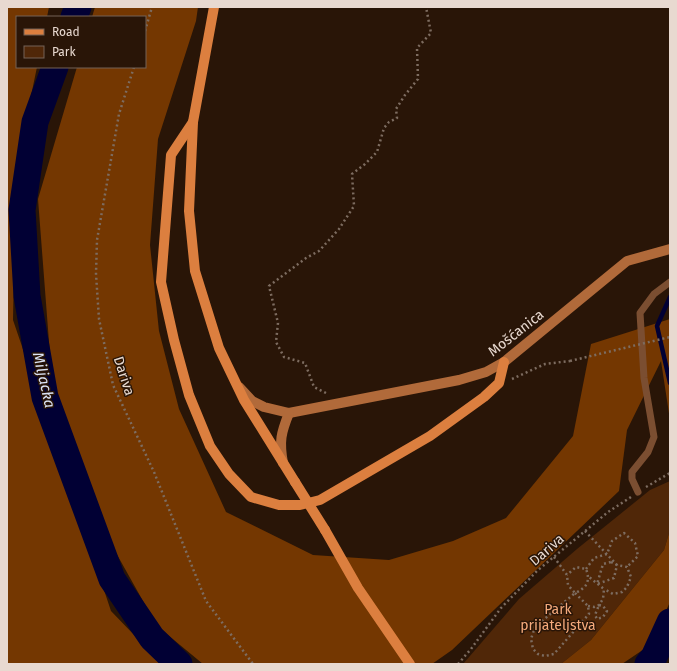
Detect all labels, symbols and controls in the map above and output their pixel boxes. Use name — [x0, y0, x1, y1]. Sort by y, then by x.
legend — [16, 16, 146, 68]
text: Road — [52, 25, 80, 39]
text: Park — [52, 45, 76, 59]
street label: Mošćanica — [485, 306, 547, 360]
water label: Miljacka — [29, 350, 59, 410]
street label: Dariva — [110, 354, 138, 398]
street label: Dariva — [526, 530, 568, 570]
park label: Park prijateljstva — [520, 601, 596, 634]

